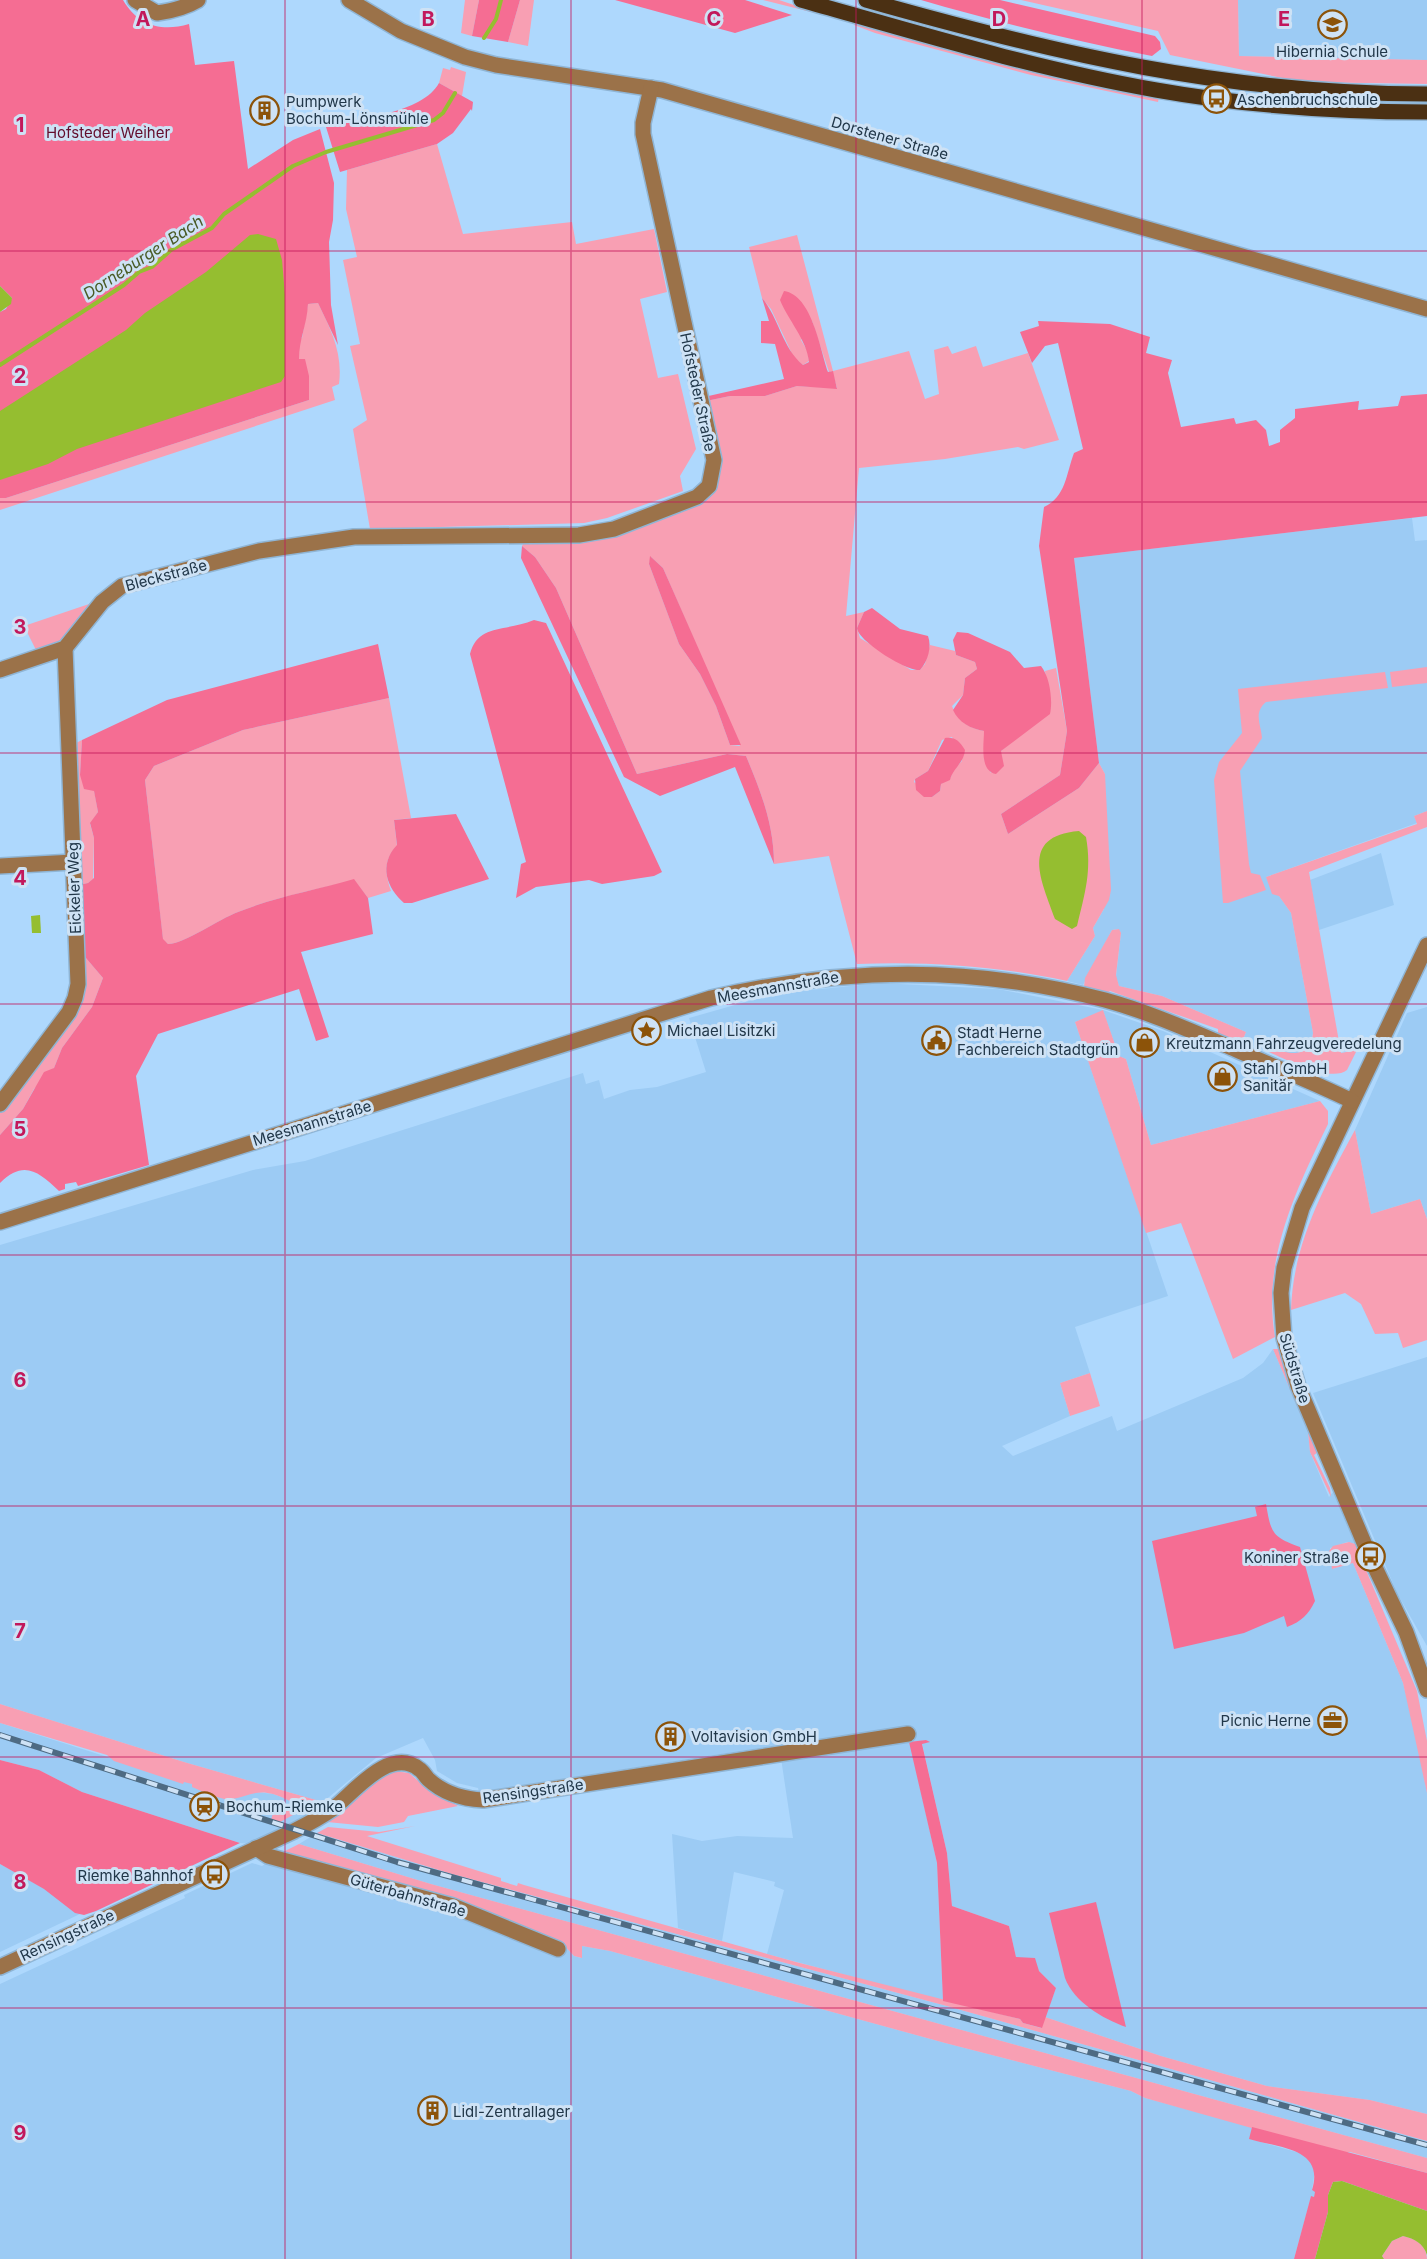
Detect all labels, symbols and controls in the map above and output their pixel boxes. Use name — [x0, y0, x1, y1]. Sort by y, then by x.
text: A — [136, 7, 151, 31]
text: B — [421, 7, 435, 31]
text: C — [707, 7, 721, 31]
text: D — [992, 7, 1006, 31]
text: E — [1278, 7, 1290, 31]
school or university icon: Hibernia Schule — [1316, 8, 1348, 40]
place label: Hibernia Schule — [1276, 42, 1388, 61]
bus stop icon: Aschenbruchschule — [1200, 83, 1232, 115]
place label: Aschenbruchschule — [1237, 90, 1378, 109]
place label: Pumpwerk Bochum-Lönsmühle — [286, 92, 429, 128]
building icon: Pumpwerk Bochum-Lönsmühle — [249, 94, 281, 126]
street label: Dorstener Straße — [829, 112, 951, 164]
text: 1 — [16, 113, 24, 137]
park label: Hofsteder Weiher — [46, 123, 170, 142]
water label: Dorneburger Bach — [79, 211, 207, 303]
street label: Hofsteder Straße — [676, 331, 720, 453]
text: 2 — [14, 364, 26, 388]
street label: Bleckstraße — [123, 555, 209, 595]
text: 3 — [14, 615, 26, 639]
street label: Eickeler Weg — [63, 842, 85, 934]
text: 4 — [13, 866, 27, 890]
street label: Meesmannstraße — [716, 967, 840, 1007]
place icon: Michael Lisitzki — [630, 1014, 662, 1046]
place label: Michael Lisitzki — [667, 1021, 775, 1040]
place label: Stadt Herne Fachbereich Stadtgrün — [957, 1023, 1118, 1059]
public building icon: Stadt Herne Fachbereich Stadtgrün — [920, 1025, 952, 1057]
shop icon: Kreutzmann Fahrzeugveredelung — [1129, 1027, 1161, 1059]
place label: Kreutzmann Fahrzeugveredelung — [1166, 1034, 1402, 1053]
place label: Stahl GmbH Sanitär — [1243, 1059, 1327, 1095]
shop icon: Stahl GmbH Sanitär — [1206, 1061, 1238, 1093]
street label: Meesmannstraße — [250, 1096, 374, 1150]
text: 5 — [14, 1117, 26, 1141]
street label: Südstraße — [1275, 1331, 1315, 1405]
text: 6 — [14, 1368, 27, 1392]
bus stop icon: Koniner Straße — [1354, 1541, 1386, 1573]
place label: Koniner Straße — [1244, 1548, 1349, 1567]
text: 7 — [14, 1619, 26, 1643]
office icon: Picnic Herne — [1316, 1704, 1348, 1736]
place label: Picnic Herne — [1221, 1711, 1311, 1730]
building icon: Voltavision GmbH — [654, 1720, 686, 1752]
place label: Voltavision GmbH — [691, 1727, 817, 1746]
street label: Rensingstraße — [481, 1775, 585, 1807]
station icon: Bochum-Riemke — [189, 1790, 221, 1822]
place label: Bochum-Riemke — [226, 1797, 343, 1816]
bus stop icon: Riemke Bahnhof — [198, 1859, 230, 1891]
place label: Riemke Bahnhof — [78, 1866, 193, 1885]
street label: Güterbahnstraße — [348, 1869, 468, 1921]
text: 8 — [13, 1870, 27, 1894]
street label: Rensingstraße — [17, 1905, 117, 1965]
building icon: Lidl-Zentrallager — [416, 2095, 448, 2127]
place label: Lidl-Zentrallager — [453, 2102, 570, 2121]
text: 9 — [14, 2121, 27, 2145]

